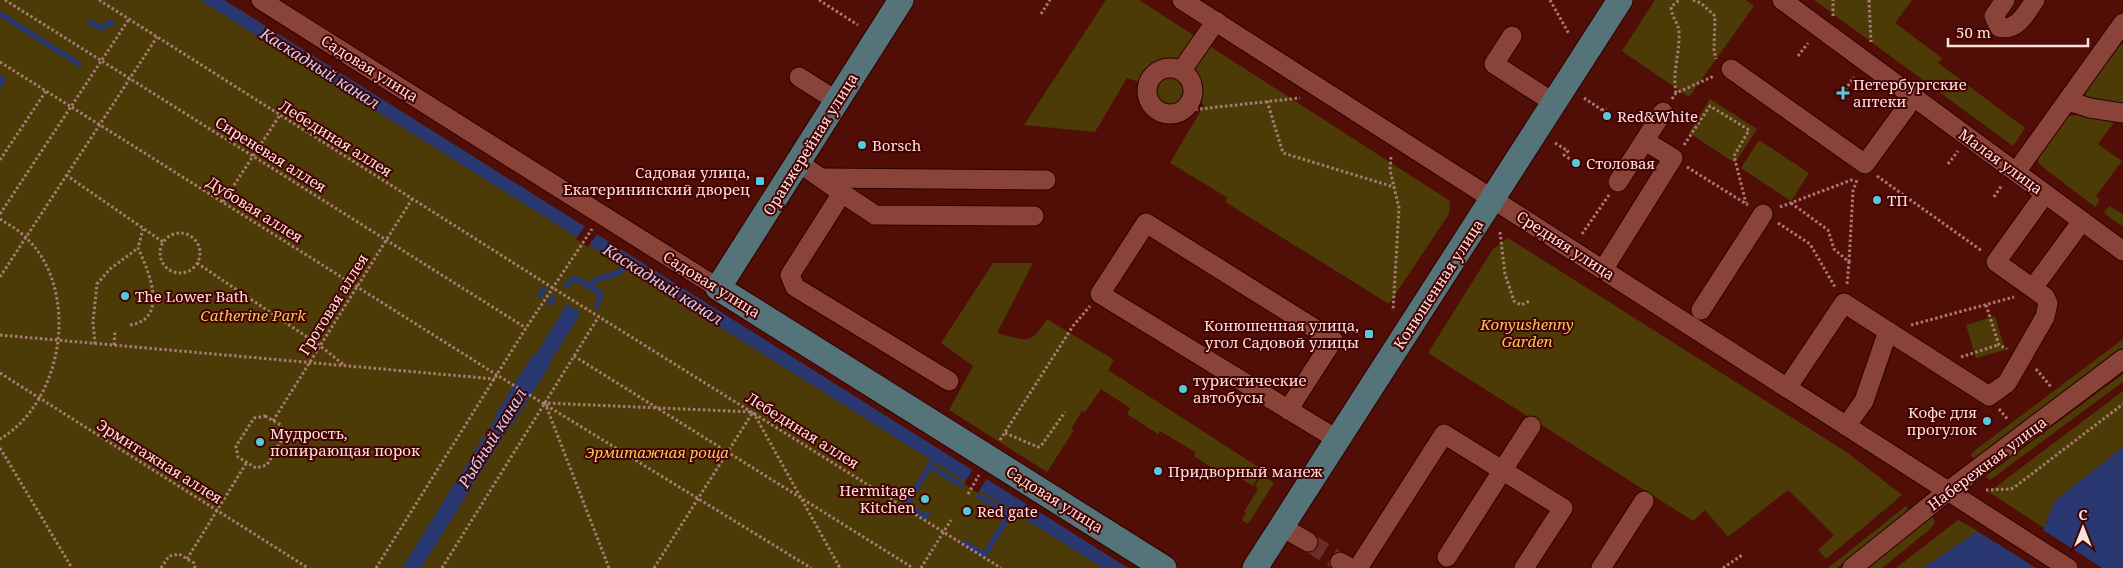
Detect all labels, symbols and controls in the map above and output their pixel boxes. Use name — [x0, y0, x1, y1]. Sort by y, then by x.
scale bar — [1948, 15, 2088, 47]
water label: Каскадный канал — [255, 22, 384, 114]
text: 50 m — [1956, 22, 1991, 42]
street label: Садовая улица — [318, 30, 422, 106]
street label: Оранжерейная улица — [758, 69, 862, 219]
place label: Петербургские аптеки — [1853, 74, 1967, 111]
marker: Петербургские аптеки — [1837, 87, 1849, 99]
street label: Лебединая аллея — [276, 95, 396, 181]
place label: Red&White — [1617, 106, 1698, 126]
marker: Red&White — [1601, 110, 1613, 122]
street label: Сиреневая аллея — [212, 112, 330, 196]
street label: Малая улица — [1955, 124, 2047, 198]
place label: Borsch — [872, 135, 922, 155]
marker: Borsch — [856, 139, 868, 151]
place label: Столовая — [1586, 153, 1655, 173]
marker: Столовая — [1570, 157, 1582, 169]
place label: Садовая улица, Екатерининский дворец — [563, 162, 750, 199]
street label: Дубовая аллея — [203, 171, 307, 247]
marker: Садовая улица, Екатерининский дворец — [754, 175, 766, 187]
place label: ТП — [1887, 190, 1908, 210]
marker: ТП — [1871, 194, 1883, 206]
street label: Средняя улица — [1513, 206, 1619, 284]
street label: Конюшенная улица — [1388, 215, 1488, 353]
water label: Каскадный канал — [598, 238, 727, 330]
street label: Садовая улица — [660, 246, 764, 322]
street label: Гротовая аллея — [294, 249, 372, 359]
place label: The Lower Bath — [135, 286, 249, 306]
marker: The Lower Bath — [119, 290, 131, 302]
park label: Catherine Park — [200, 305, 306, 325]
park label: Konyushenny Garden — [1479, 314, 1574, 351]
place label: Конюшенная улица, угол Садовой улицы — [1204, 315, 1359, 352]
marker: Конюшенная улица, угол Садовой улицы — [1363, 328, 1375, 340]
place label: туристические автобусы — [1193, 370, 1307, 407]
marker: туристические автобусы — [1177, 383, 1189, 395]
water label: Рыбный канал — [452, 384, 532, 493]
street label: Лебединая аллея — [743, 387, 863, 473]
place label: Кофе для прогулок — [1906, 402, 1977, 439]
street label: Набережная улица — [1923, 412, 2051, 514]
street label: Эрмитажная аллея — [93, 414, 227, 508]
marker: Кофе для прогулок — [1981, 415, 1993, 427]
place label: Мудрость, попирающая порок — [270, 423, 420, 460]
marker: Мудрость, попирающая порок — [254, 436, 266, 448]
park label: Эрмитажная роща — [585, 442, 729, 462]
street label: Садовая улица — [1003, 461, 1107, 537]
place label: Придворный манеж — [1168, 461, 1323, 481]
marker: Придворный манеж — [1152, 465, 1164, 477]
place label: Hermitage Kitchen — [839, 480, 915, 517]
marker: Hermitage Kitchen — [919, 493, 931, 505]
place label: Red gate — [977, 501, 1038, 521]
north arrow — [2058, 503, 2108, 553]
marker: Red gate — [961, 505, 973, 517]
text: С — [2078, 505, 2088, 524]

